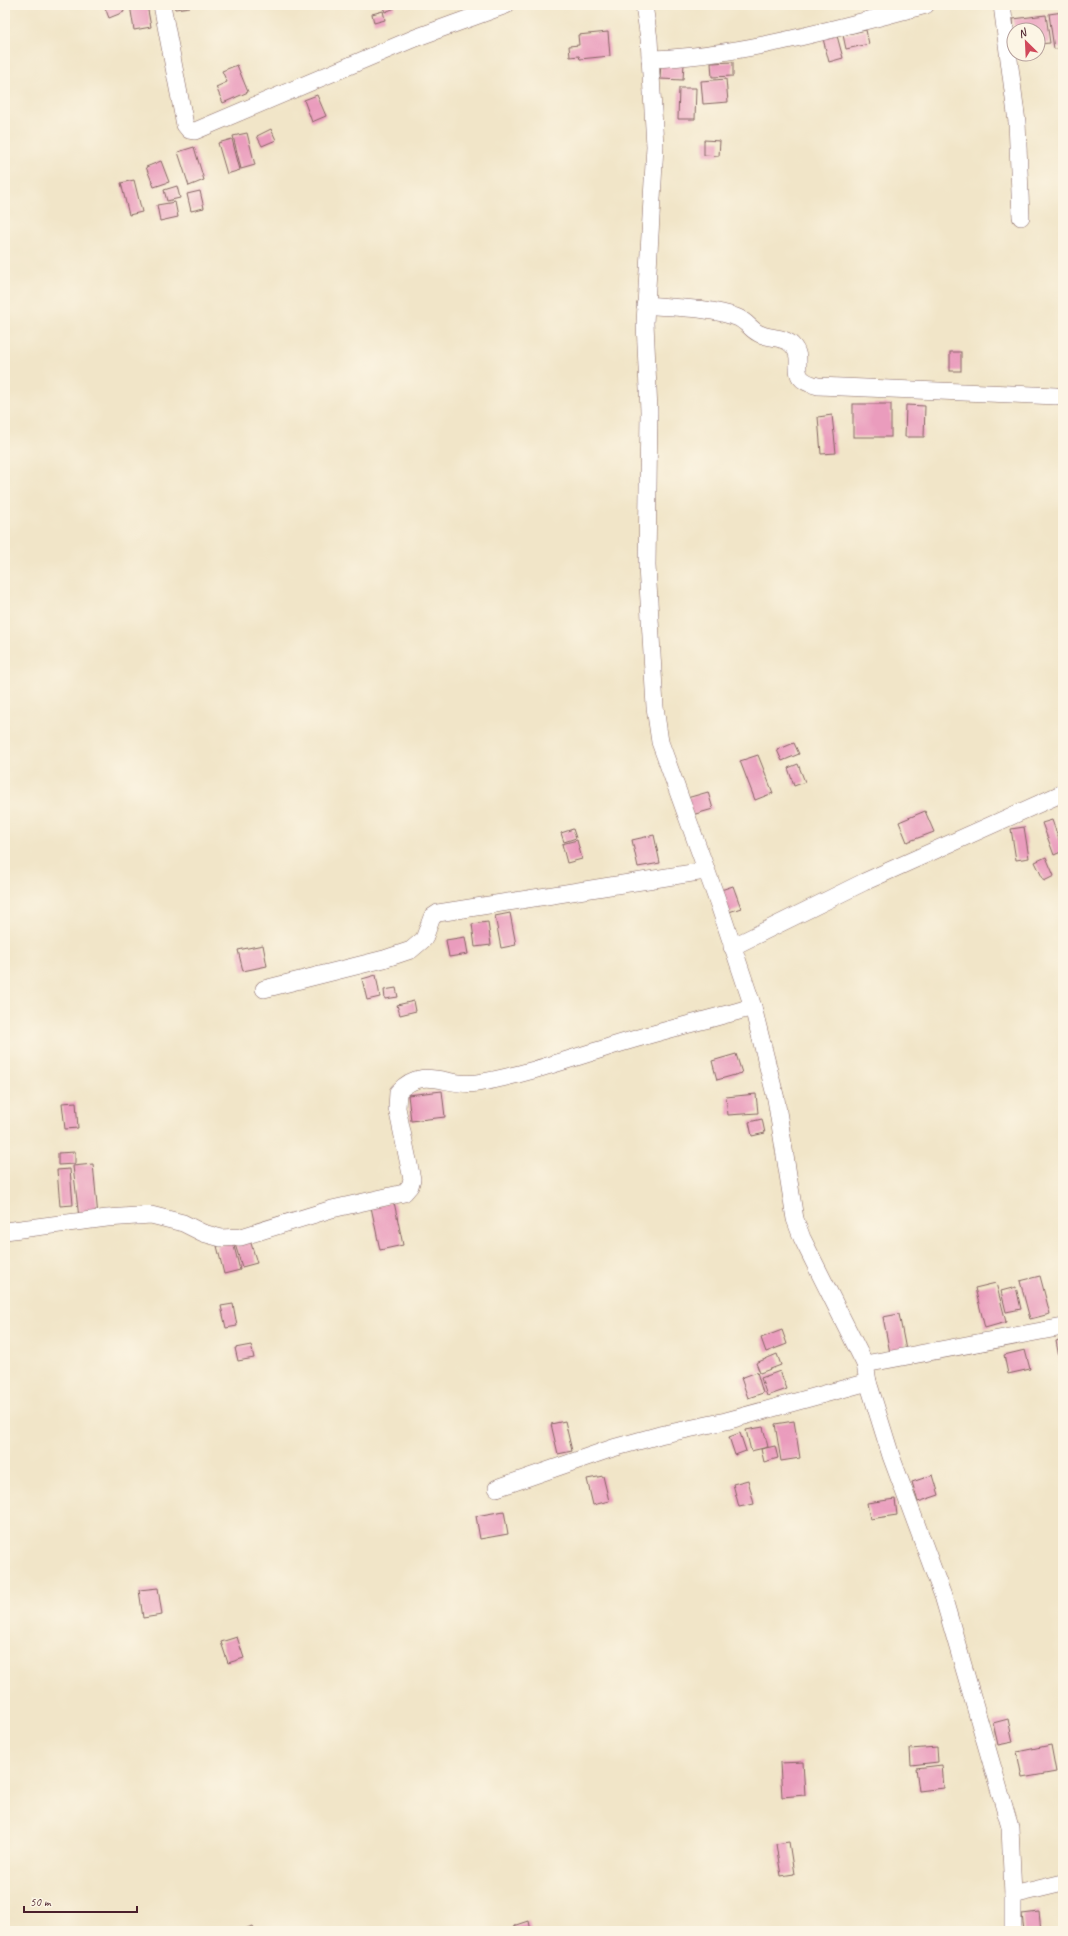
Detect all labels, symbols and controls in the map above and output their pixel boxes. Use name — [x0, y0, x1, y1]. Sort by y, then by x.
north arrow — [1006, 22, 1046, 62]
text: N — [1016, 24, 1030, 41]
scale bar — [24, 1888, 137, 1914]
text: 50 m — [30, 1894, 52, 1910]

